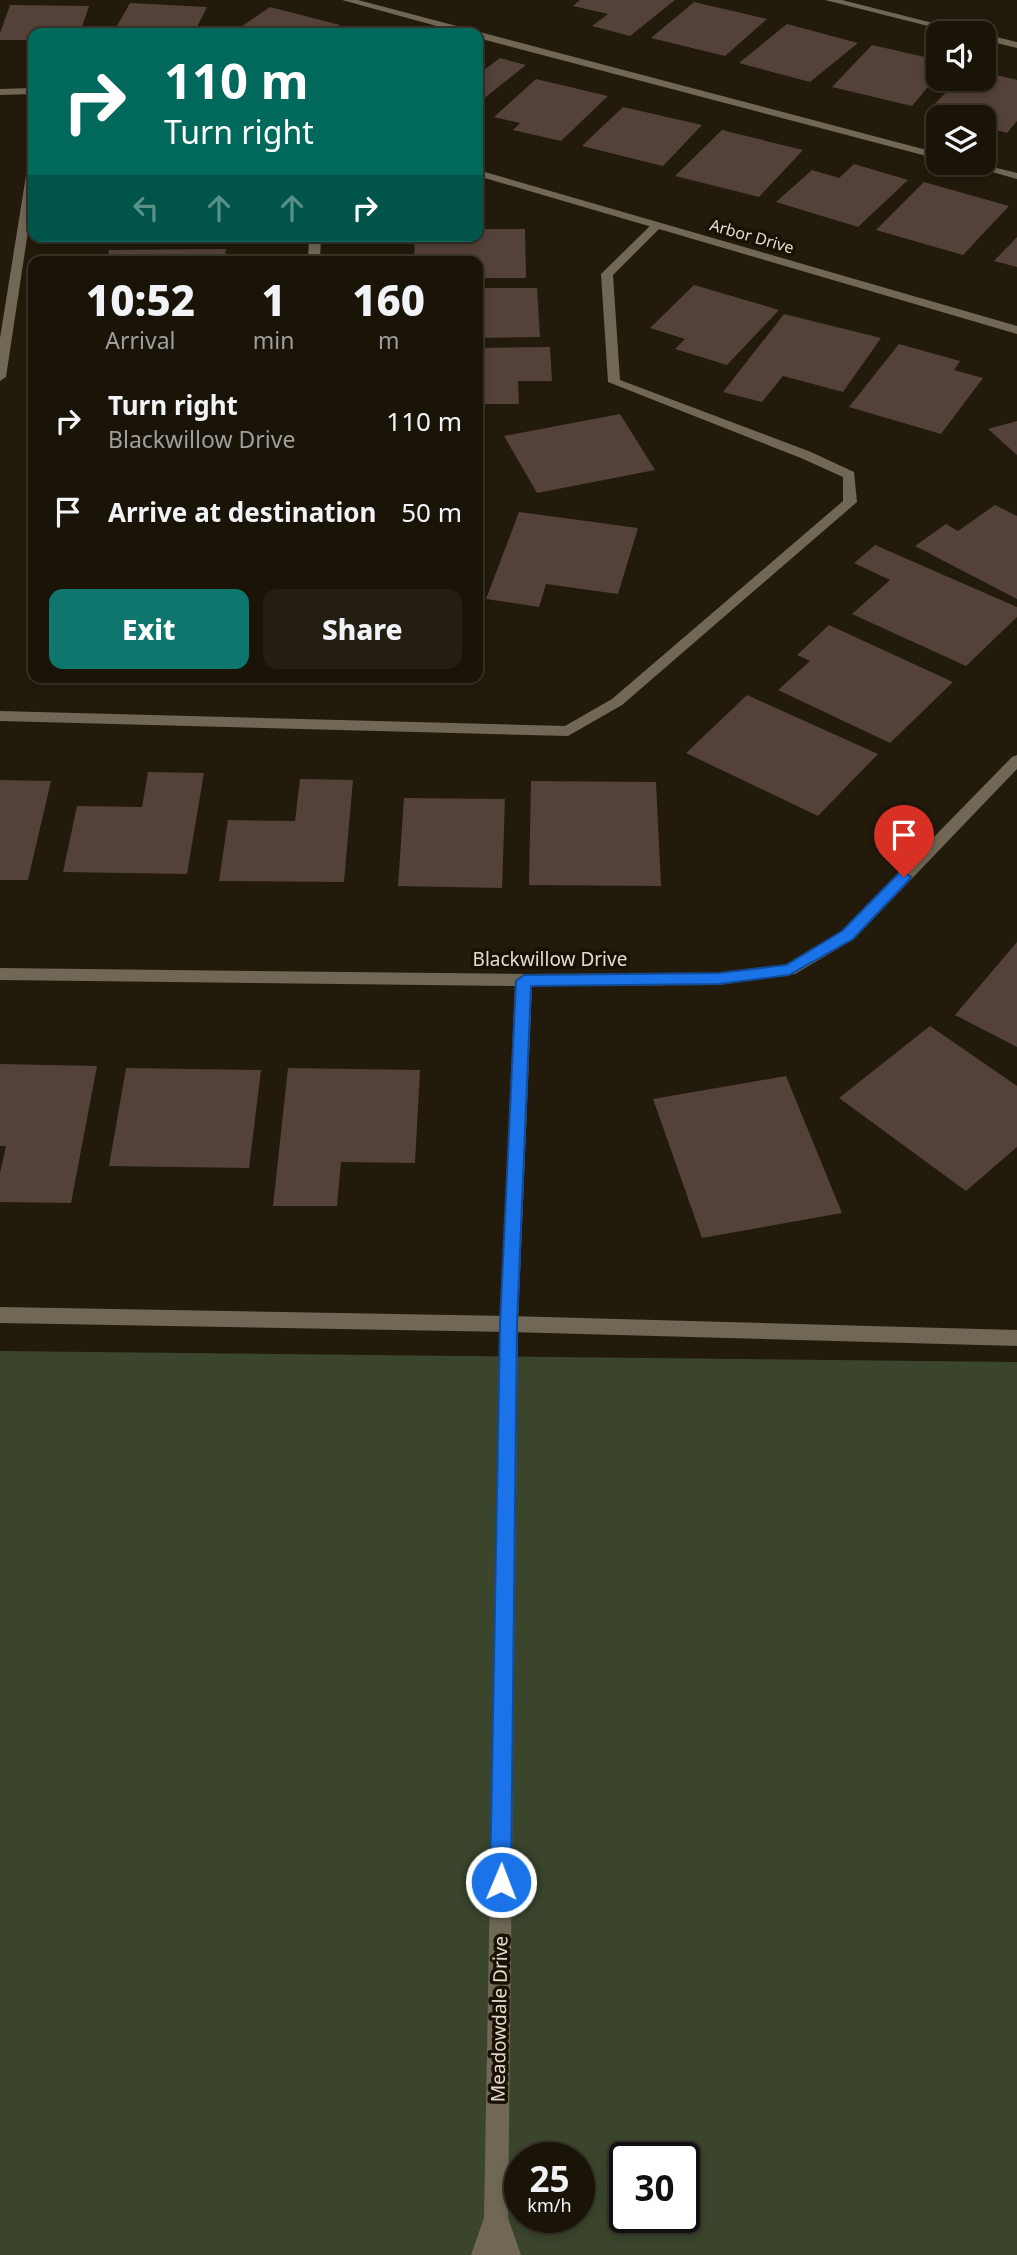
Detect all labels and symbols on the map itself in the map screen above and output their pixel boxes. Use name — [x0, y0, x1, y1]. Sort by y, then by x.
street label: Arbor Drive — [707, 213, 797, 259]
pin — [874, 805, 934, 877]
street label: Blackwillow Drive — [473, 946, 627, 972]
position arrow — [464, 1845, 538, 1919]
street label: Meadowdale Drive — [485, 1936, 513, 2102]
speed limit sign: 30 — [609, 2142, 700, 2233]

